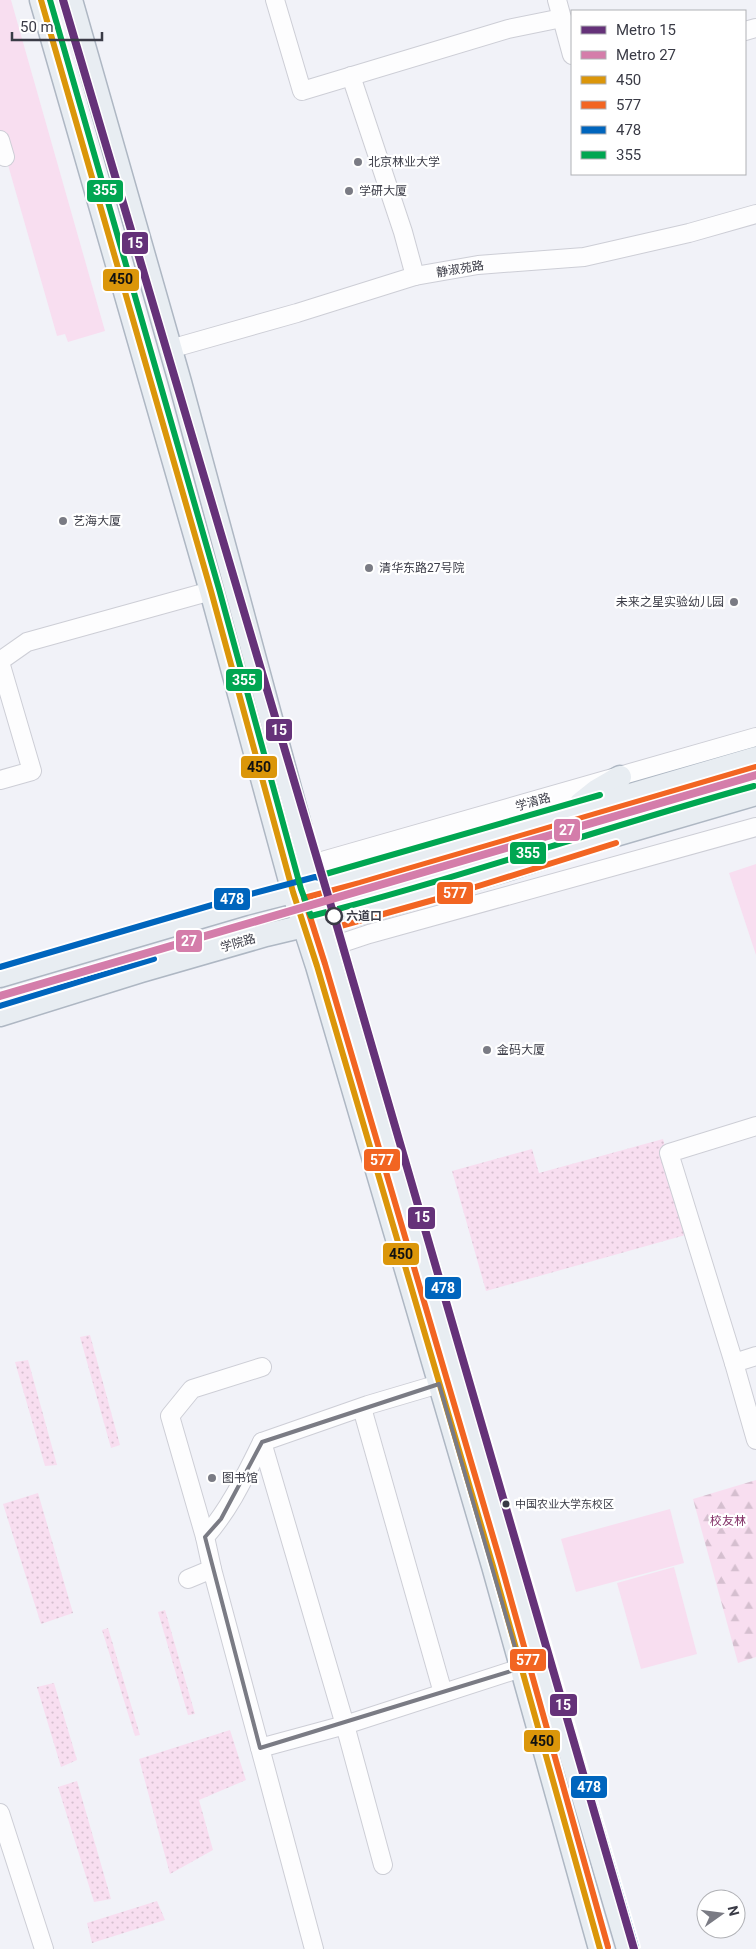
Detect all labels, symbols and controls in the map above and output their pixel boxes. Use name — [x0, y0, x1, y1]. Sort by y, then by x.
scale bar — [12, 10, 102, 42]
legend — [571, 10, 746, 175]
text: 50 m — [20, 18, 54, 36]
text: Metro 15 — [616, 21, 676, 39]
text: Metro 27 — [616, 46, 676, 64]
text: 450 — [616, 71, 641, 89]
text: 577 — [616, 96, 641, 114]
text: 478 — [616, 121, 641, 139]
text: 355 — [616, 146, 641, 164]
place label: 北京林业大学 — [368, 155, 440, 169]
marker: 北京林业大学 — [352, 156, 364, 168]
line badge: 355 — [86, 179, 124, 203]
text: 355 — [93, 182, 117, 198]
place label: 学研大厦 — [359, 184, 407, 198]
marker: 学研大厦 — [343, 185, 355, 197]
line badge: 15 — [121, 231, 149, 255]
text: 15 — [127, 235, 143, 251]
street label: 静淑苑路 — [435, 258, 485, 280]
line badge: 450 — [102, 268, 140, 292]
text: 450 — [109, 271, 133, 287]
place label: 艺海大厦 — [73, 514, 121, 528]
marker: 艺海大厦 — [57, 515, 69, 527]
place label: 清华东路27号院 — [379, 561, 465, 575]
marker: 清华东路27号院 — [363, 562, 375, 574]
place label: 未来之星实验幼儿园 — [616, 595, 724, 609]
marker: 未来之星实验幼儿园 — [728, 596, 740, 608]
line badge: 355 — [225, 668, 263, 692]
text: 355 — [232, 672, 256, 688]
line badge: 15 — [265, 718, 293, 742]
text: 15 — [271, 722, 287, 738]
line badge: 450 — [240, 755, 278, 779]
text: 450 — [247, 759, 271, 775]
street label: 学清路 — [514, 790, 552, 814]
line badge: 27 — [553, 818, 581, 842]
text: 27 — [559, 822, 575, 838]
line badge: 355 — [509, 841, 547, 865]
text: 355 — [516, 845, 540, 861]
line badge: 577 — [436, 881, 474, 905]
text: 577 — [443, 885, 467, 901]
line badge: 478 — [213, 887, 251, 911]
text: 478 — [220, 891, 244, 907]
marker: 六道口 — [325, 907, 343, 925]
place label: 六道口 — [346, 909, 382, 923]
line badge: 27 — [175, 929, 203, 953]
street label: 学院路 — [219, 931, 257, 955]
text: 27 — [181, 933, 197, 949]
place label: 金码大厦 — [497, 1043, 545, 1057]
marker: 金码大厦 — [481, 1044, 493, 1056]
line badge: 577 — [363, 1148, 401, 1172]
text: 577 — [370, 1152, 394, 1168]
line badge: 15 — [407, 1206, 436, 1230]
text: 15 — [414, 1209, 430, 1225]
line badge: 450 — [382, 1242, 420, 1266]
text: 450 — [389, 1246, 413, 1262]
line badge: 478 — [424, 1276, 462, 1300]
text: 478 — [431, 1280, 455, 1296]
place label: 图书馆 — [222, 1471, 258, 1485]
marker: 图书馆 — [206, 1472, 218, 1484]
place label: 中国农业大学东校区 — [515, 1498, 614, 1511]
marker: 中国农业大学东校区 — [501, 1499, 511, 1509]
park label: 校友林 — [710, 1514, 746, 1528]
line badge: 577 — [509, 1648, 547, 1672]
text: 577 — [516, 1652, 540, 1668]
line badge: 15 — [549, 1693, 578, 1717]
text: 15 — [555, 1697, 571, 1713]
line badge: 450 — [523, 1729, 561, 1753]
text: 450 — [530, 1733, 554, 1749]
line badge: 478 — [570, 1775, 608, 1799]
text: 478 — [577, 1779, 601, 1795]
north arrow — [696, 1889, 746, 1939]
text: N — [725, 1904, 743, 1918]

